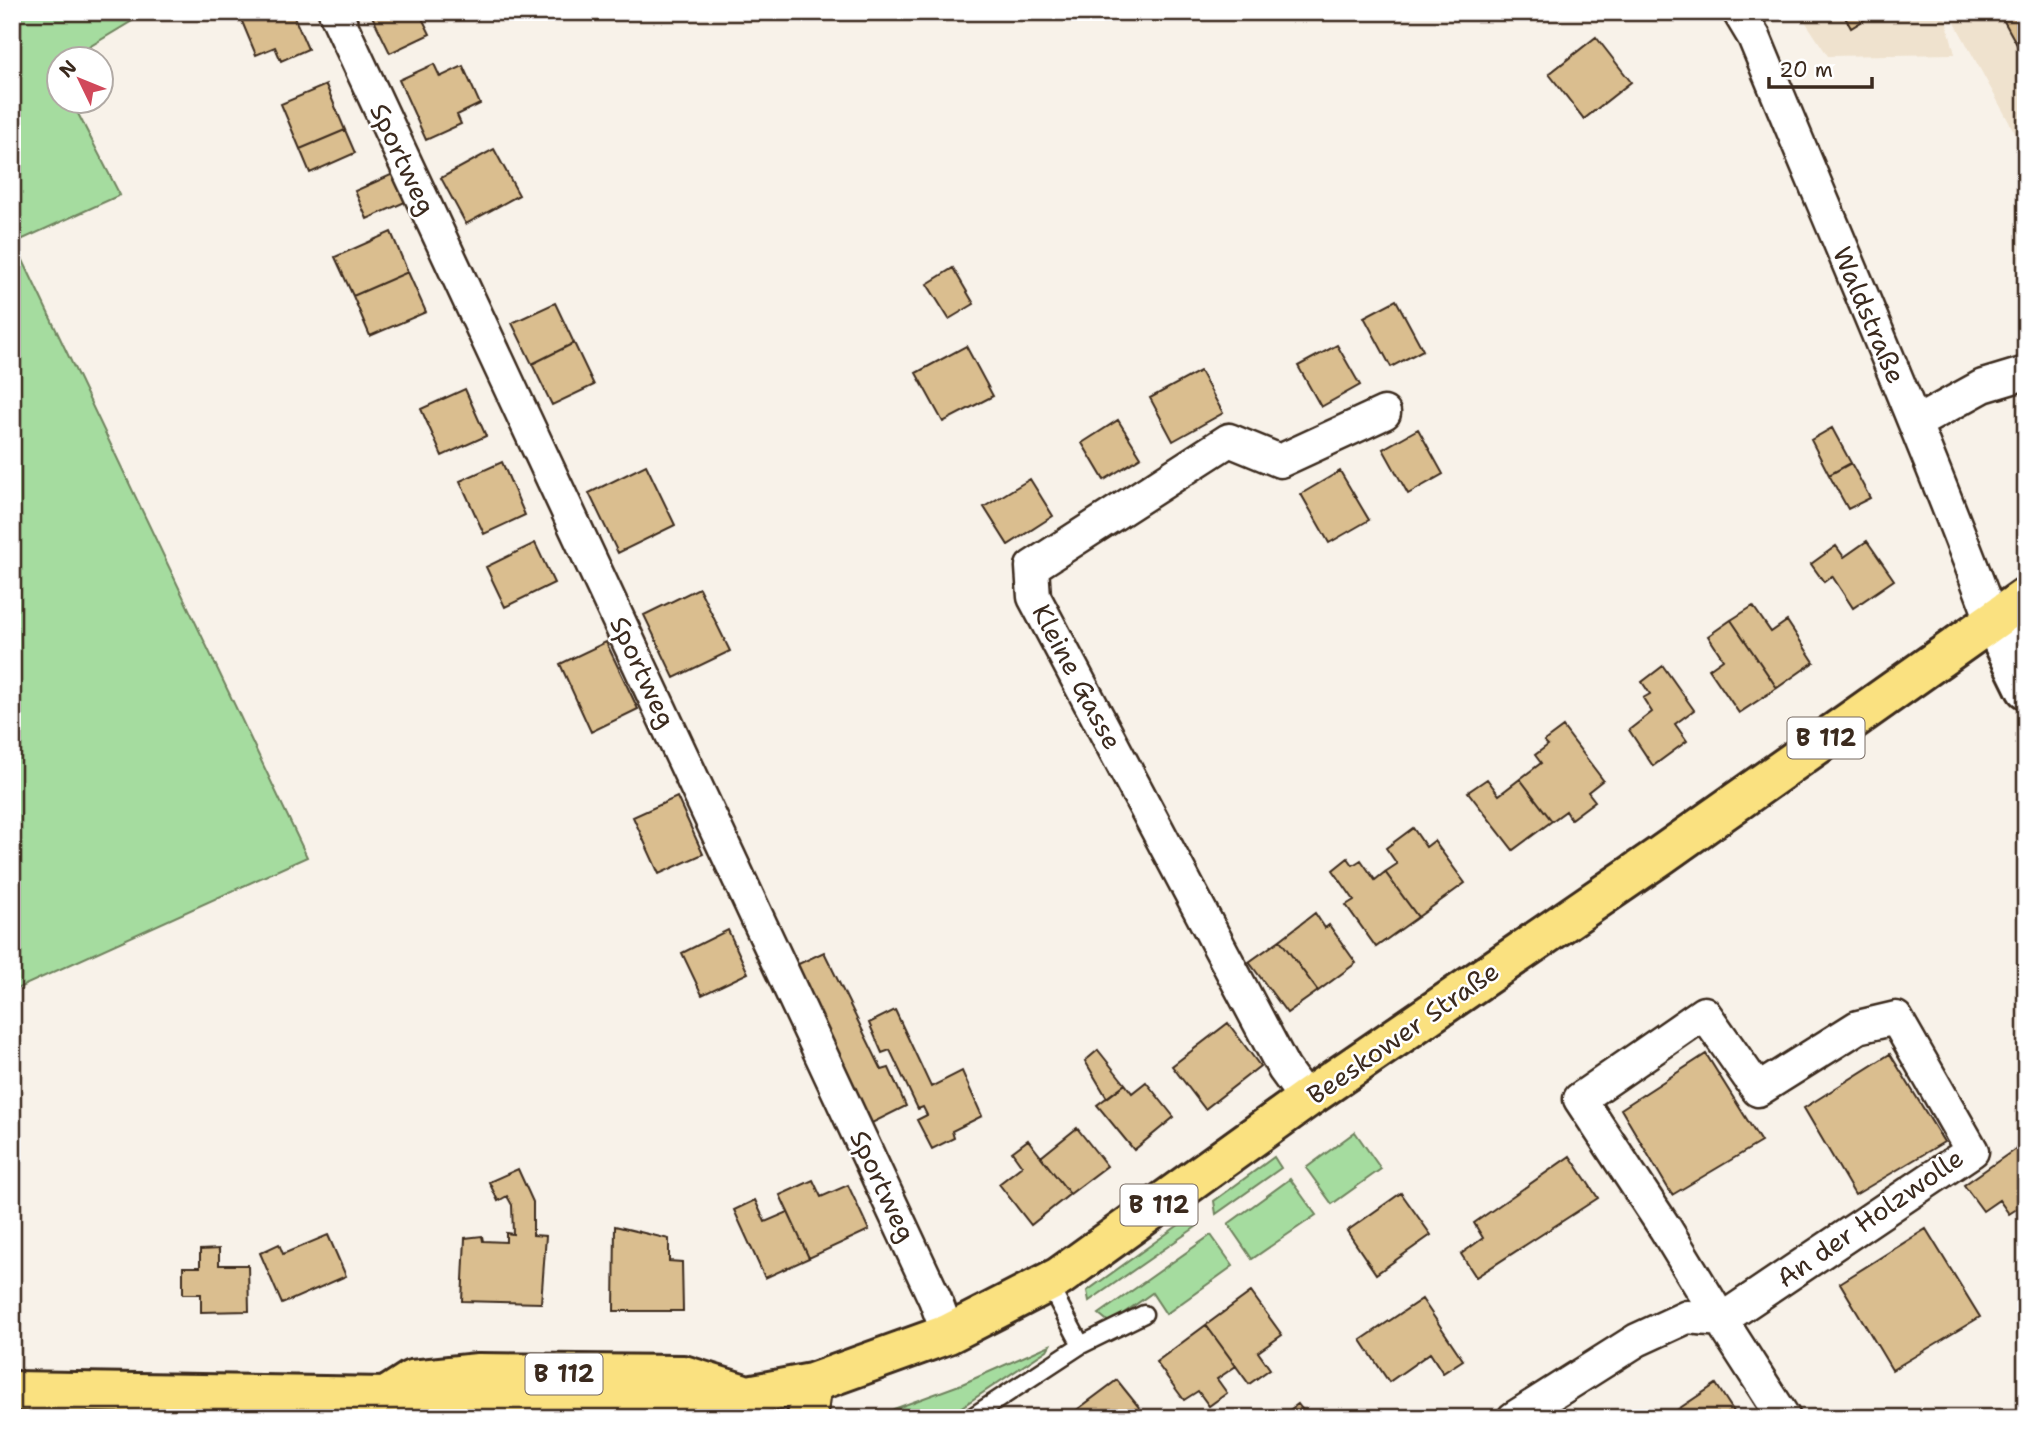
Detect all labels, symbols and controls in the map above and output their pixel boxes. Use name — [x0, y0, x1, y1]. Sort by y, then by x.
north arrow — [46, 46, 116, 116]
scale bar — [1769, 46, 1872, 90]
text: N — [54, 55, 82, 83]
text: 20 m — [1779, 56, 1833, 84]
street label: Sportweg — [362, 97, 445, 220]
street label: Waldstraße — [1825, 241, 1914, 389]
street label: Kleine Gasse — [1024, 598, 1130, 756]
street label: Sportweg — [602, 610, 685, 733]
road number: B 112 — [1787, 718, 1864, 758]
street label: Beeskower Straße — [1300, 953, 1506, 1112]
street label: Sportweg — [842, 1124, 925, 1247]
street label: An der Holzwolle — [1769, 1140, 1970, 1295]
road number: B 112 — [1120, 1184, 1198, 1226]
road number: B 112 — [526, 1354, 602, 1394]

